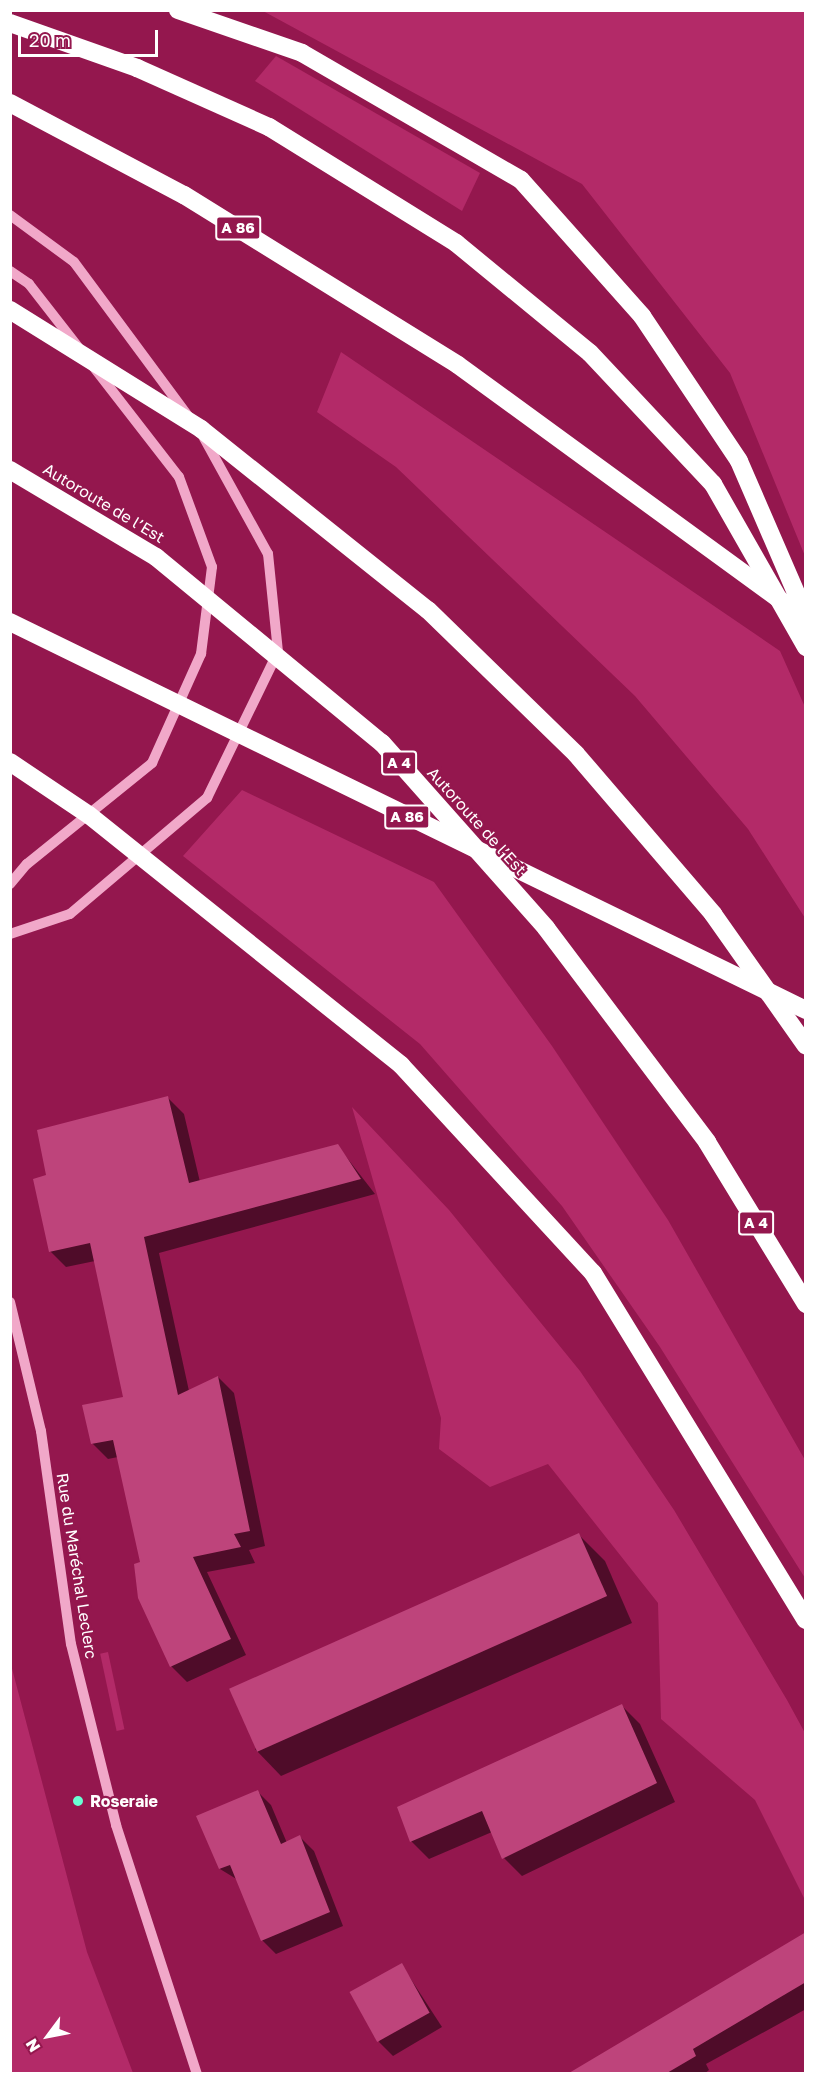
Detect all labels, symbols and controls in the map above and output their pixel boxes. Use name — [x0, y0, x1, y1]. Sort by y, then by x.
scale bar — [21, 18, 160, 56]
text: 20 m — [29, 29, 71, 51]
road number: A 86 — [214, 216, 262, 240]
street label: Autoroute de l’Est — [40, 459, 168, 547]
road number: A 4 — [381, 751, 417, 775]
street label: Autoroute de l’Est — [424, 763, 530, 879]
road number: A 86 — [383, 805, 431, 829]
road number: A 4 — [738, 1211, 774, 1235]
street label: Rue du Maréchal Leclerc — [53, 1472, 101, 1660]
place label: Roseraie — [90, 1791, 158, 1811]
marker: Roseraie — [71, 1794, 85, 1808]
north arrow — [18, 2006, 78, 2066]
text: N — [21, 2035, 44, 2056]

